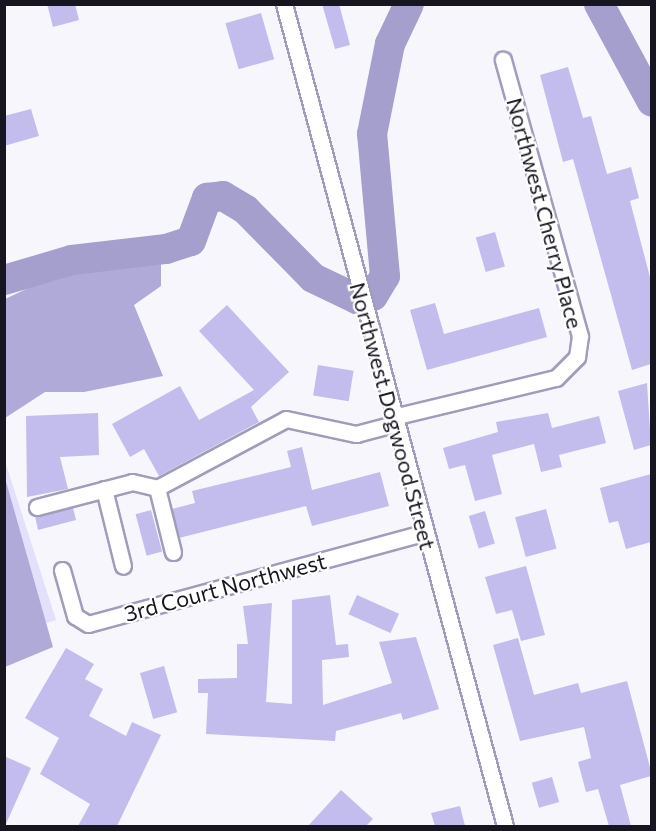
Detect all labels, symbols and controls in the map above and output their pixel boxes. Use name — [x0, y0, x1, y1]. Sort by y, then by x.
street label: Northwest Cherry Place — [501, 95, 589, 331]
street label: Northwest Dogwood Street — [345, 279, 441, 553]
street label: 3rd Court Northwest — [121, 547, 329, 627]

